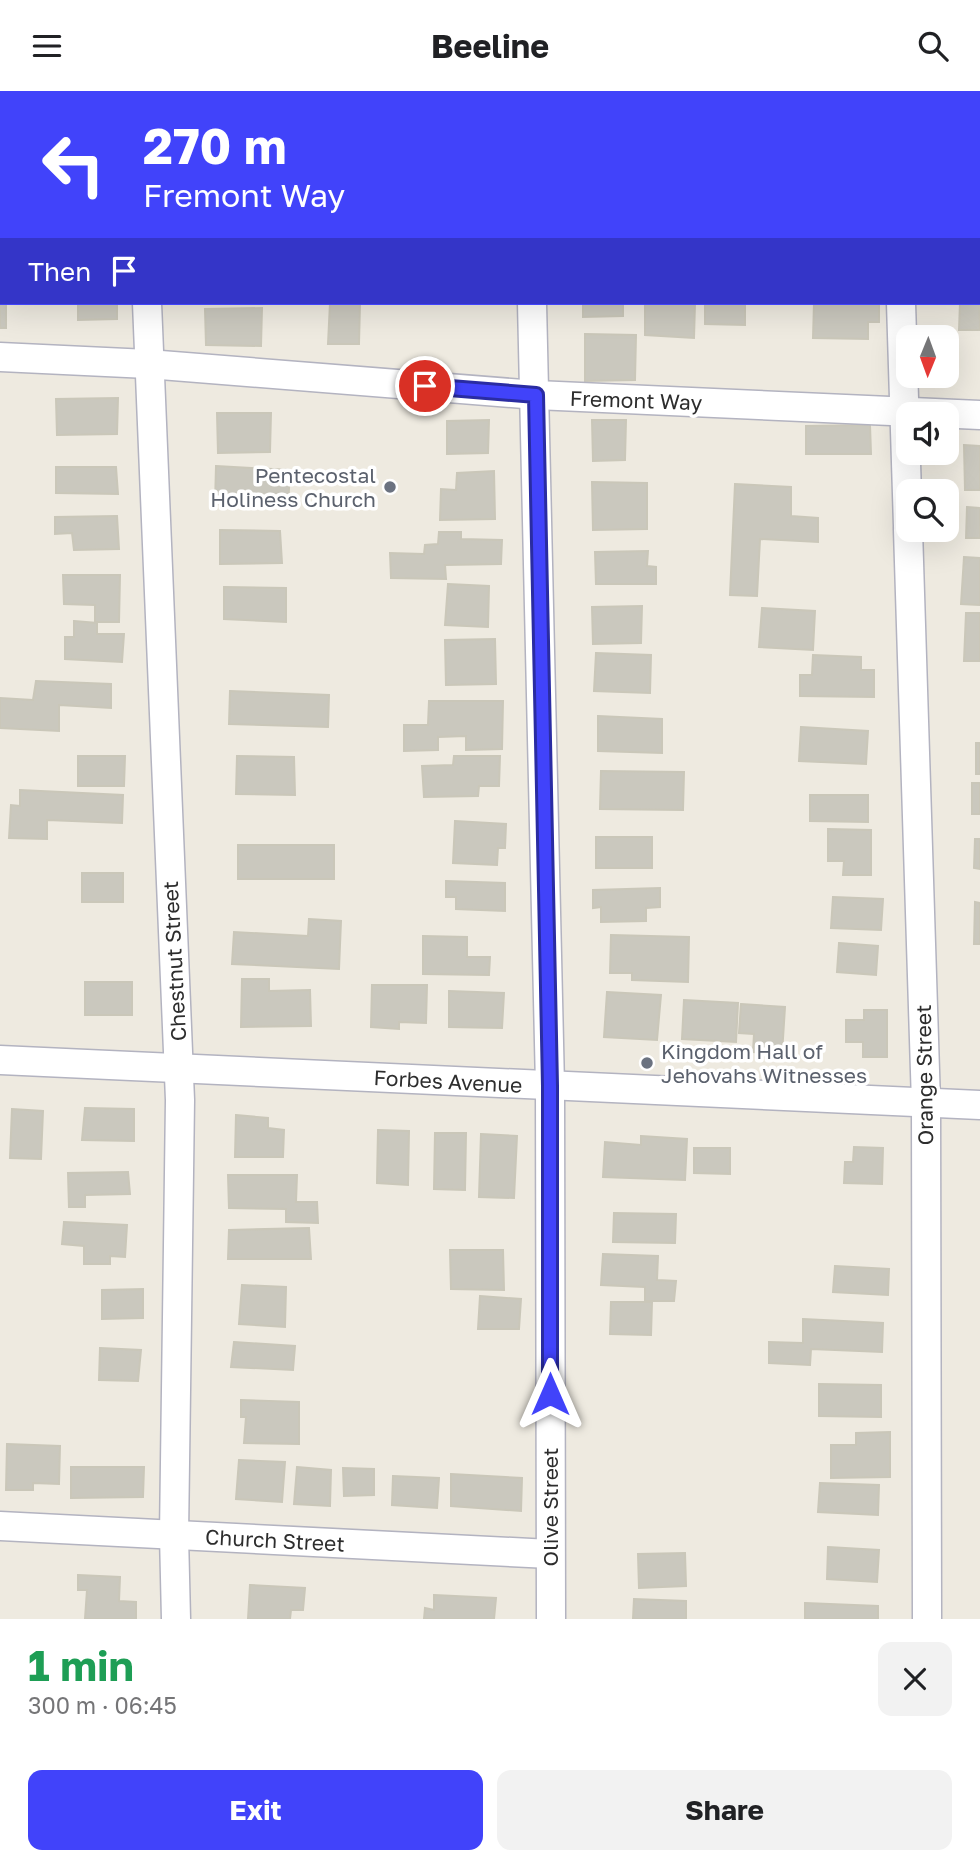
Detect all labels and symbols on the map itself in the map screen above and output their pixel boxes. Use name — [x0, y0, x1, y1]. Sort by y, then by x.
north arrow — [896, 325, 959, 389]
pin — [395, 356, 455, 416]
street label: Fremont Way — [569, 385, 703, 415]
place label: Pentecostal Holiness Church — [210, 462, 376, 512]
marker: Pentecostal Holiness Church — [382, 479, 398, 495]
street label: Chestnut Street — [157, 880, 191, 1042]
street label: Orange Street — [910, 1004, 938, 1146]
place label: Kingdom Hall of Jehovahs Witnesses — [661, 1038, 867, 1088]
marker: Kingdom Hall of Jehovahs Witnesses — [639, 1055, 655, 1071]
street label: Forbes Avenue — [373, 1064, 523, 1098]
position arrow — [513, 1357, 587, 1431]
street label: Olive Street — [537, 1448, 563, 1566]
street label: Church Street — [205, 1523, 345, 1557]

